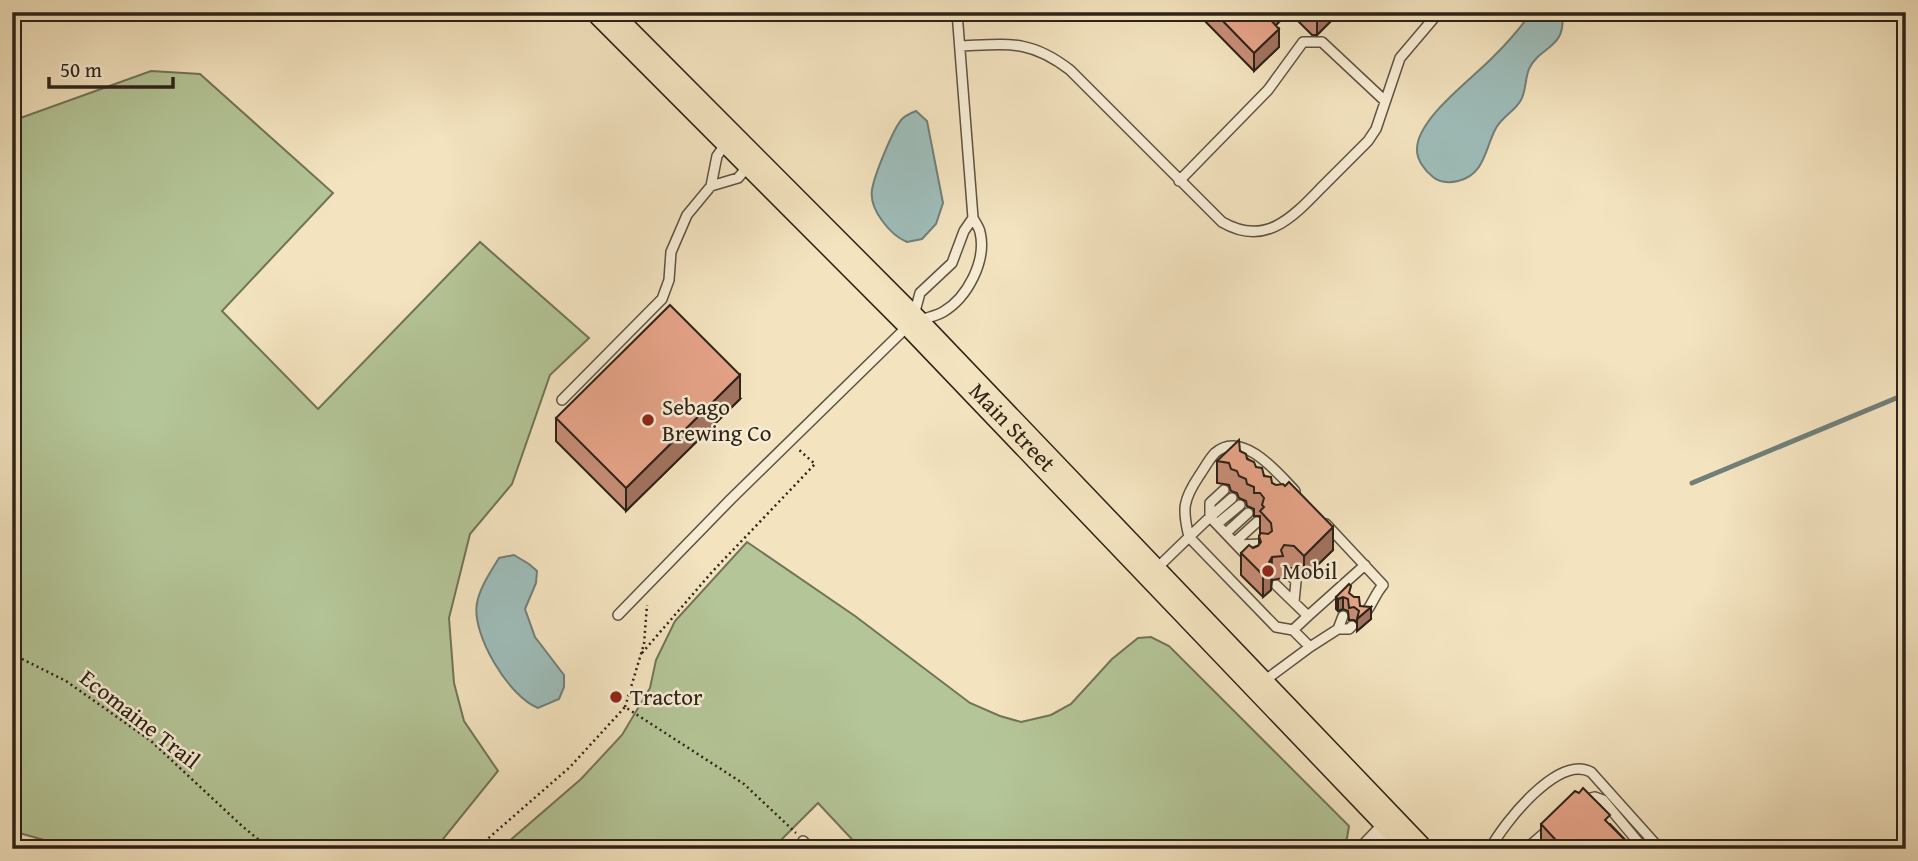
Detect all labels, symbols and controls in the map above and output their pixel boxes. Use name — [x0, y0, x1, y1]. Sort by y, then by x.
scale bar — [49, 46, 173, 90]
text: 50 m — [60, 54, 102, 85]
street label: Main Street — [962, 375, 1064, 479]
place label: Sebago Brewing Co — [662, 390, 771, 449]
marker: Sebago Brewing Co — [640, 412, 656, 428]
place label: Mobil — [1282, 554, 1337, 587]
marker: Mobil — [1260, 563, 1276, 579]
street label: Ecomaine Trail — [73, 661, 207, 776]
place label: Tractor — [630, 680, 703, 713]
marker: Tractor — [608, 689, 624, 705]

